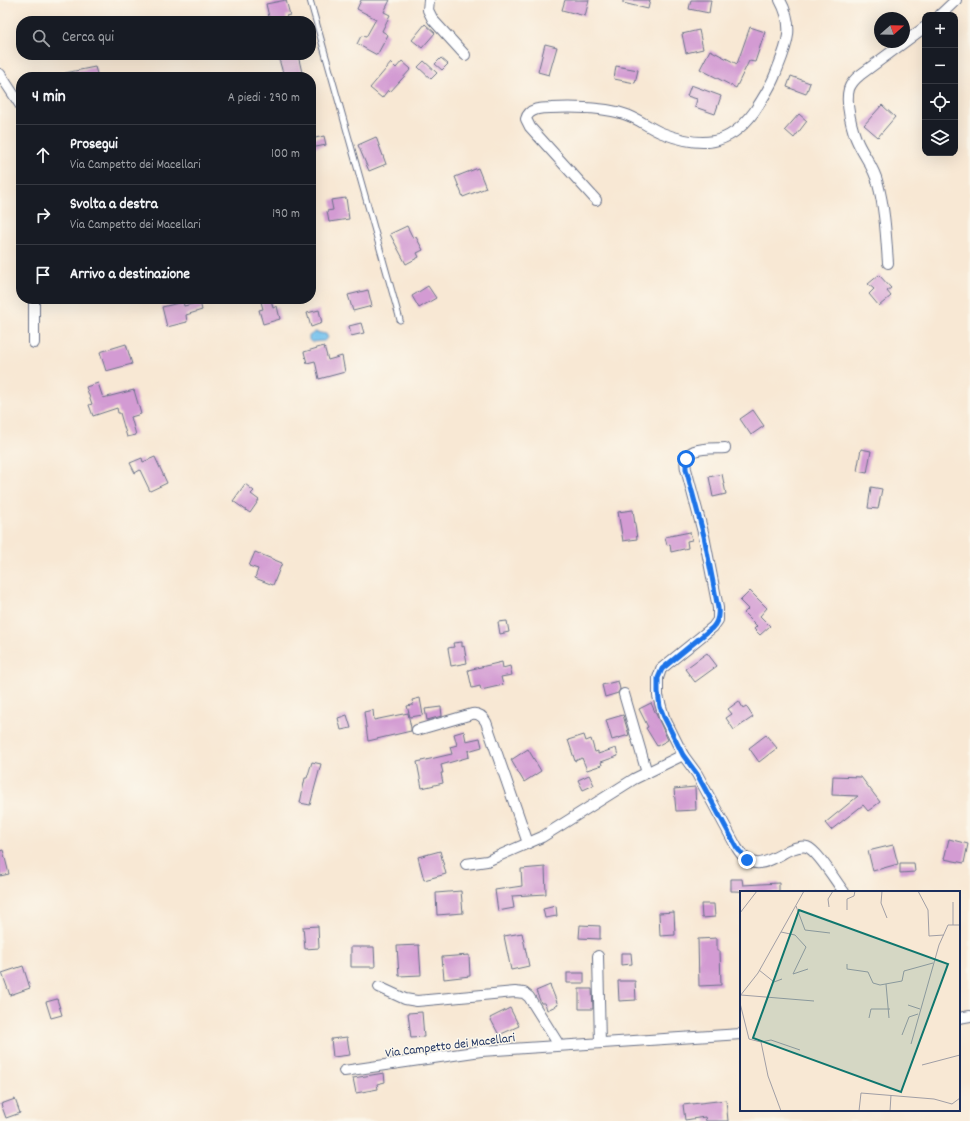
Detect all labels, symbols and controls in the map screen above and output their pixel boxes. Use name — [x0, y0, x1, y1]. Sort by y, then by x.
north arrow — [874, 12, 910, 48]
map controls — [922, 12, 958, 156]
button: + — [922, 12, 958, 48]
search box — [16, 16, 316, 60]
icon: search — [30, 27, 52, 49]
text: Cerca qui — [62, 27, 114, 49]
button: − — [922, 48, 958, 84]
button: locate — [922, 84, 958, 120]
text: 4 min — [32, 86, 66, 110]
text: A piedi · 290 m — [228, 89, 300, 108]
button: layers — [922, 120, 958, 156]
text: Prosegui — [70, 134, 118, 156]
icon: ahead — [32, 144, 54, 166]
text: 100 m — [271, 145, 300, 164]
text: Via Campetto dei Macellari — [70, 156, 201, 175]
text: Svolta a destra — [70, 194, 158, 216]
icon: right — [32, 204, 54, 226]
text: 190 m — [272, 205, 300, 224]
text: Via Campetto dei Macellari — [70, 216, 201, 235]
icon: arrive — [32, 264, 54, 286]
text: Arrivo a destinazione — [70, 264, 190, 286]
route start — [677, 450, 695, 468]
route end — [738, 851, 756, 869]
inset map — [740, 891, 960, 1111]
street label: Via Campetto dei Macellari — [384, 1029, 517, 1064]

